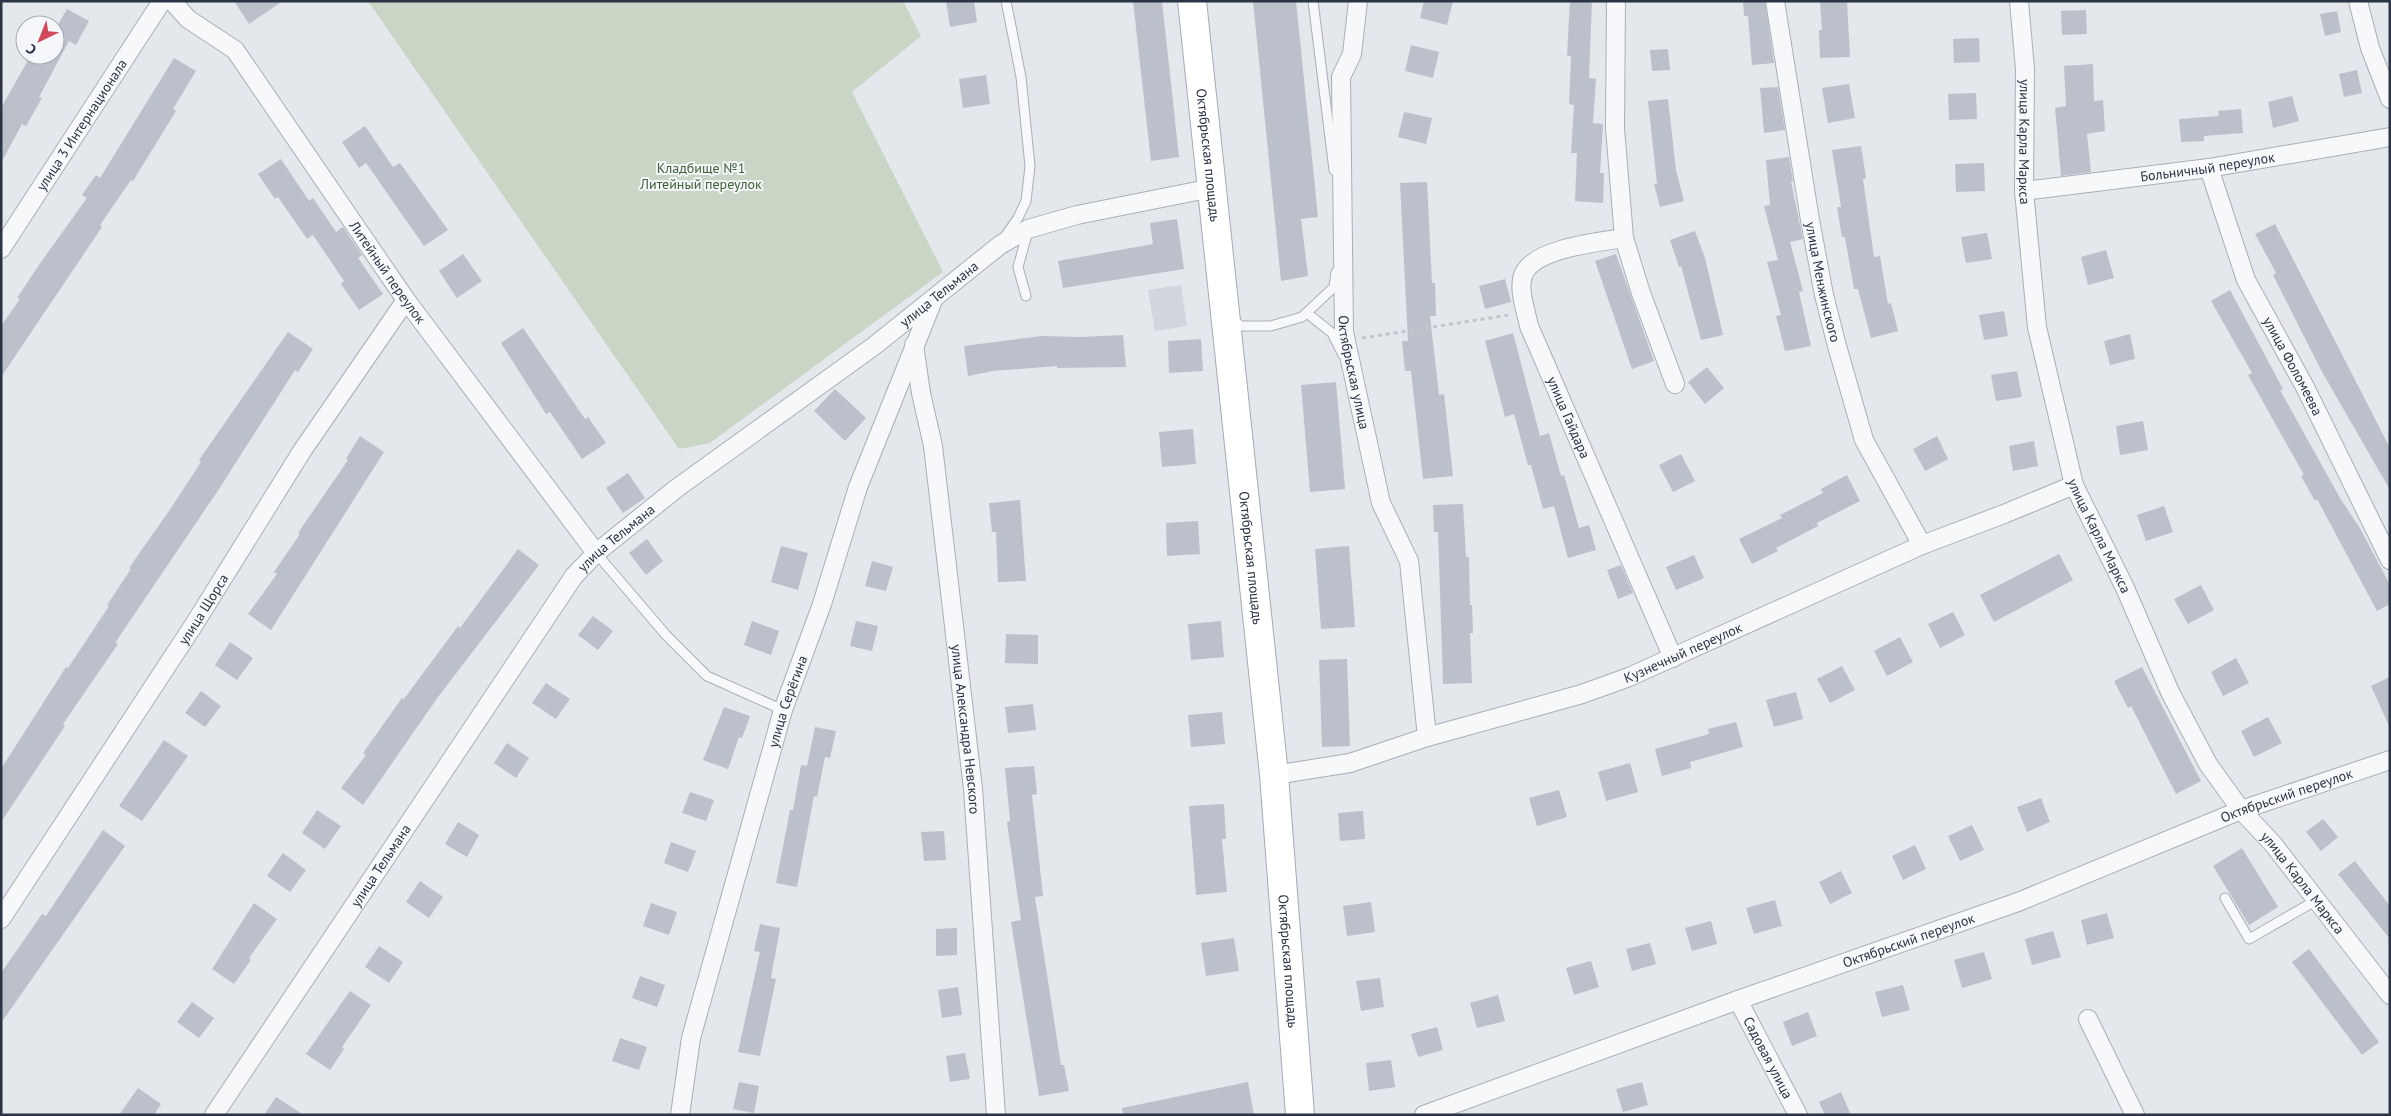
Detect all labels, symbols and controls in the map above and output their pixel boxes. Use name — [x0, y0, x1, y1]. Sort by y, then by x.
north arrow — [15, 15, 65, 65]
text: С — [22, 40, 40, 59]
street label: улица 3 Интернационала — [32, 55, 131, 194]
street label: улица Карла Маркса — [2015, 79, 2034, 205]
street label: Октябрьская площадь — [1192, 88, 1224, 223]
street label: Больничный переулок — [2139, 148, 2276, 185]
park label: Кладбище №1 Литейный переулок — [639, 159, 762, 193]
street label: Литейный переулок — [345, 217, 430, 328]
street label: улица Менжинского — [1802, 220, 1845, 344]
street label: улица Тельмана — [896, 257, 982, 331]
street label: улица Фоломеева — [2259, 314, 2327, 418]
street label: Октябрьская улица — [1335, 315, 1374, 431]
street label: улица Гайдара — [1543, 374, 1594, 461]
street label: улица Карла Маркса — [2064, 477, 2135, 596]
street label: Октябрьская площадь — [1235, 490, 1267, 626]
street label: улица Тельмана — [574, 500, 659, 576]
street label: улица Щорса — [174, 570, 232, 648]
street label: Кузнечный переулок — [1621, 618, 1745, 687]
street label: улица Александра Невского — [947, 643, 984, 815]
street label: улица Серёгина — [764, 653, 811, 749]
street label: Октябрьский переулок — [2218, 764, 2355, 827]
street label: улица Тельмана — [347, 821, 415, 910]
street label: улица Карла Маркса — [2257, 828, 2349, 938]
street label: Октябрьская площадь — [1274, 894, 1302, 1029]
street label: Октябрьский переулок — [1840, 909, 1977, 972]
street label: Садовая улица — [1739, 1014, 1797, 1102]

